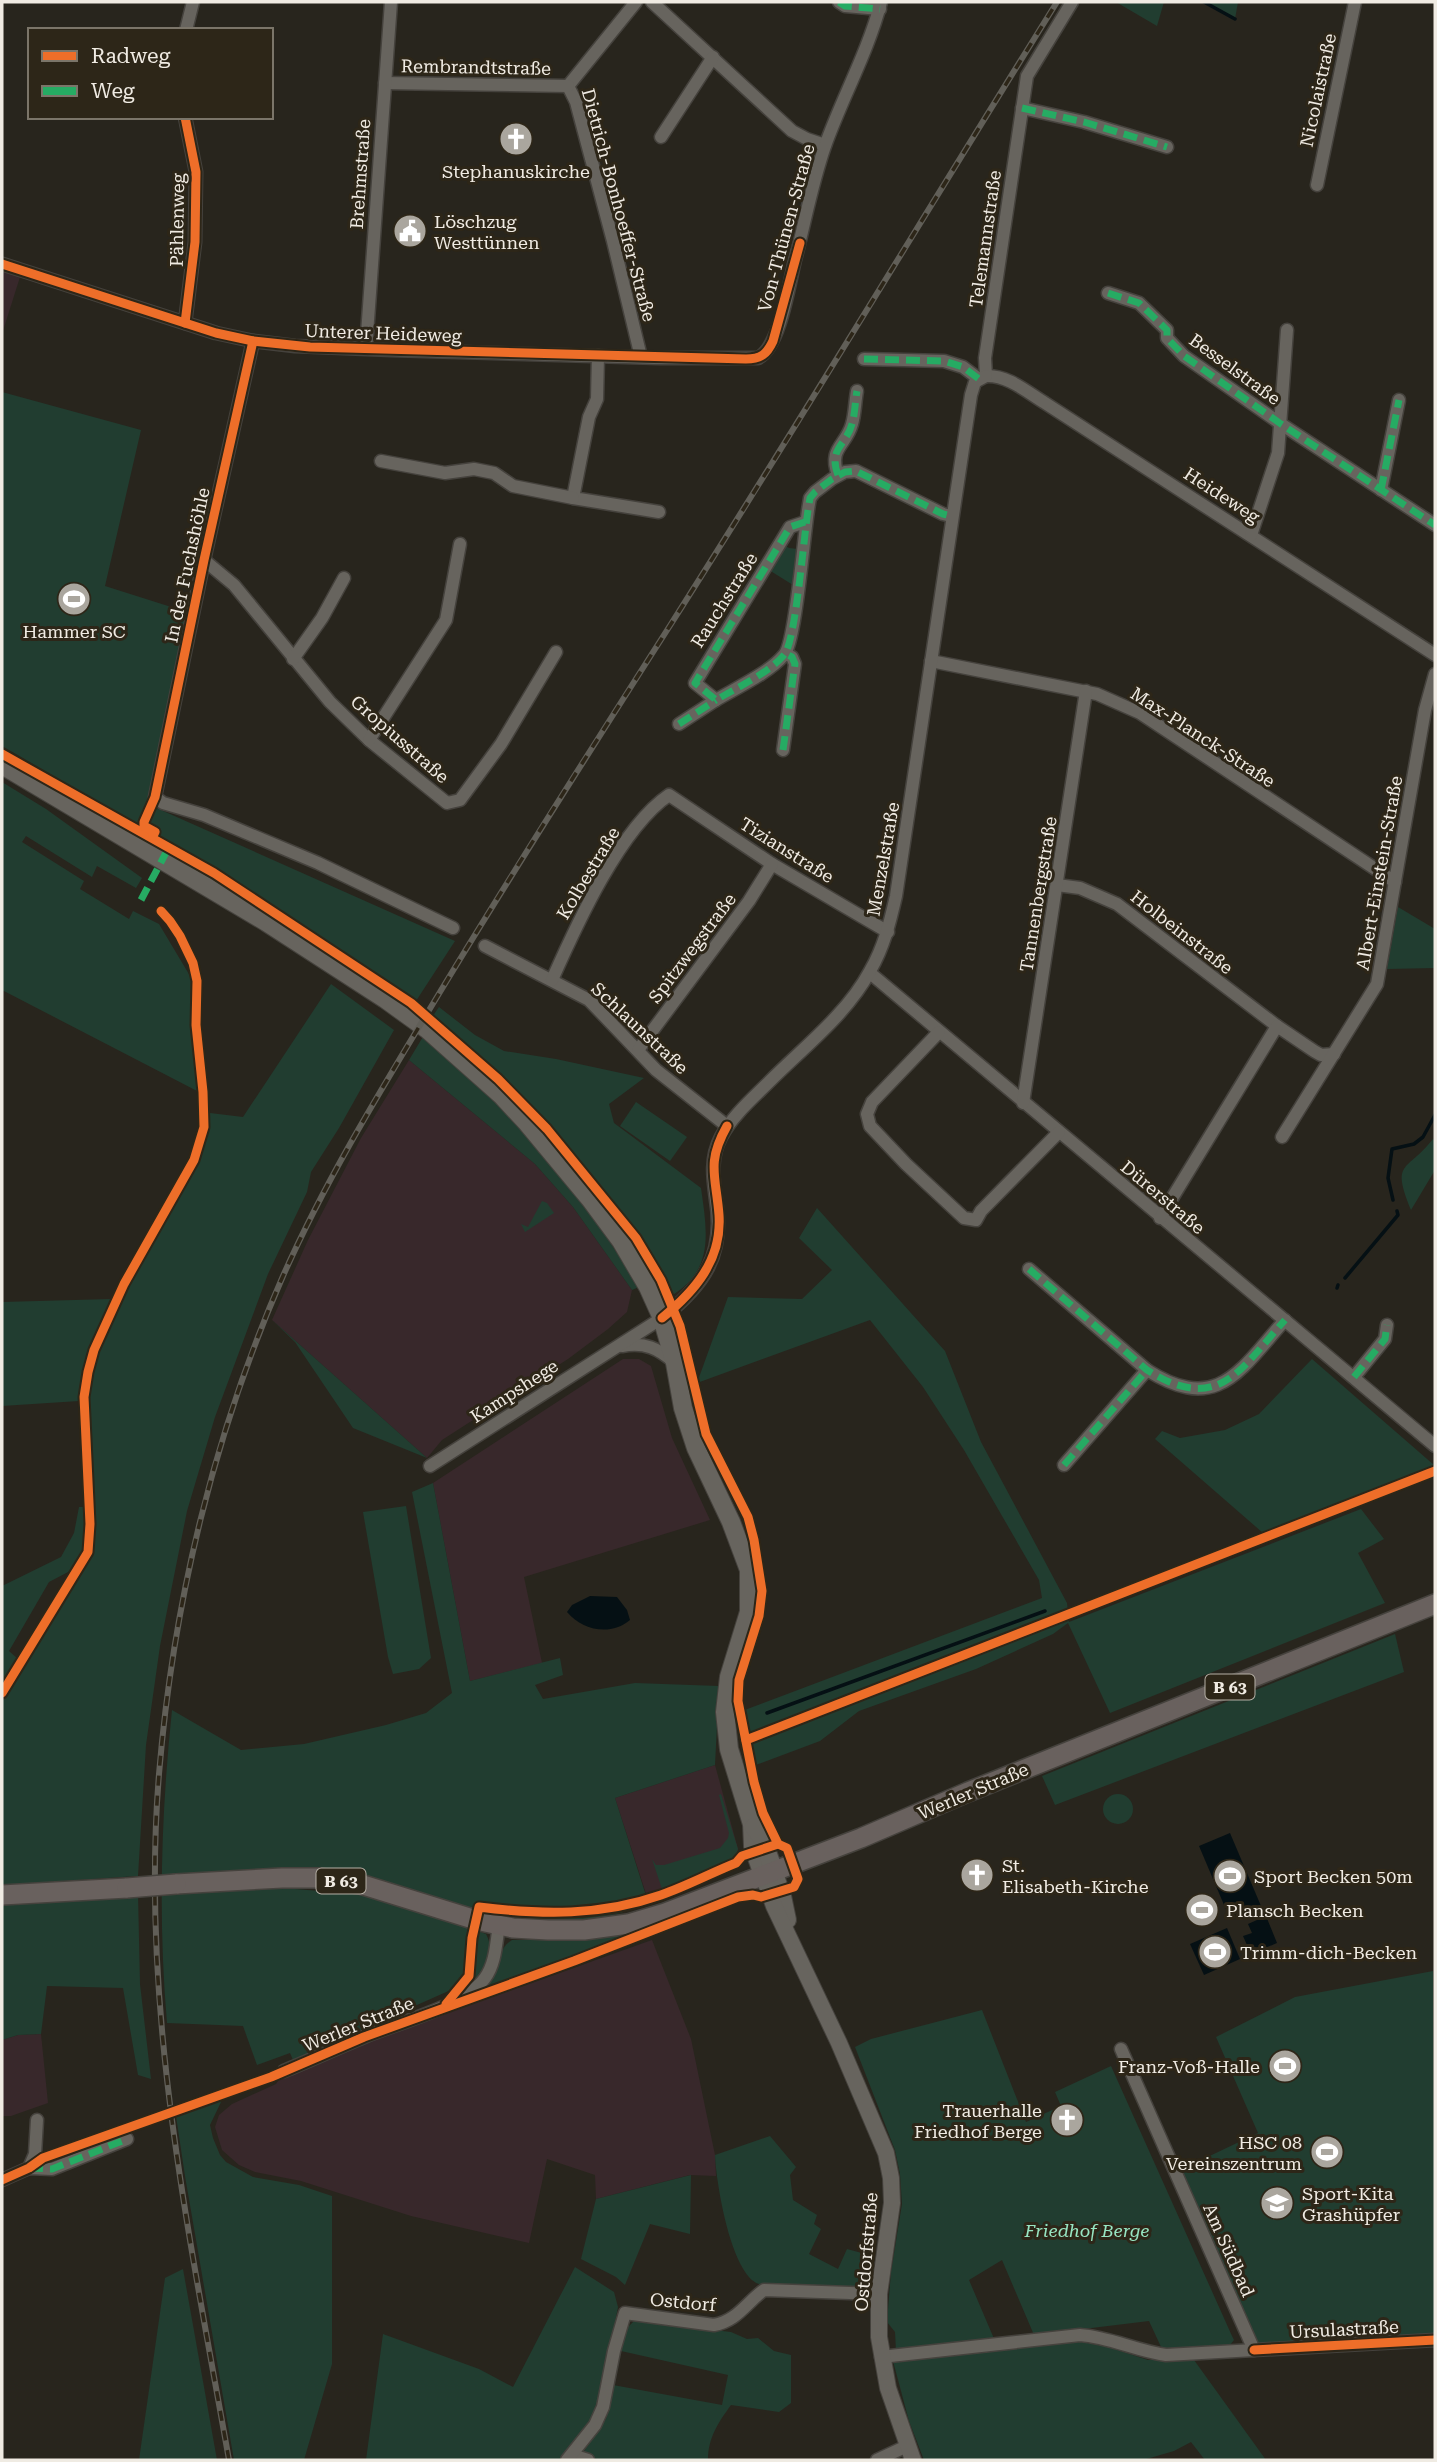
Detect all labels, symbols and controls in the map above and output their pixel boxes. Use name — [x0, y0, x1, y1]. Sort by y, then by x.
legend — [28, 28, 273, 119]
street label: Nicolaistraße — [1296, 31, 1340, 149]
text: Radweg — [91, 44, 170, 68]
street label: Rembrandtstraße — [401, 55, 551, 79]
text: Weg — [91, 79, 135, 103]
street label: Dietrich-Bonhoeffer-Straße — [578, 86, 660, 324]
street label: Brehmstraße — [346, 118, 374, 230]
church icon: Stephanuskirche — [497, 120, 535, 158]
street label: Von-Thünen-Straße — [753, 142, 819, 314]
place label: Stephanuskirche — [442, 161, 590, 182]
street label: Telemannstraße — [965, 169, 1005, 309]
street label: Pählenweg — [166, 172, 188, 267]
place label: Löschzug Westtünnen — [434, 211, 540, 253]
public building icon: Löschzug Westtünnen — [391, 212, 429, 250]
street label: Unterer Heideweg — [304, 320, 463, 346]
street label: Besselstraße — [1185, 329, 1285, 409]
street label: Heideweg — [1180, 463, 1265, 528]
street label: In der Fuchshöhle — [160, 485, 214, 644]
street label: Rauchstraße — [686, 548, 762, 651]
sports icon: Hammer SC — [55, 580, 93, 618]
place label: Hammer SC — [22, 621, 126, 642]
street label: Max-Planck-Straße — [1127, 682, 1279, 792]
street label: Gropiusstraße — [347, 691, 453, 787]
street label: Albert-Einstein-Straße — [1352, 774, 1406, 972]
street label: Menzelstraße — [863, 800, 903, 918]
street label: Tizianstraße — [736, 813, 838, 887]
street label: Tannenbergstraße — [1015, 815, 1061, 973]
street label: Kolbestraße — [552, 823, 624, 923]
street label: Holbeinstraße — [1127, 886, 1237, 978]
street label: Spitzwegstraße — [644, 889, 740, 1007]
street label: Schlaunstraße — [587, 978, 693, 1078]
street label: Dürerstraße — [1117, 1156, 1209, 1238]
street label: Kampshege — [466, 1355, 562, 1427]
road number: B 63 — [1206, 1674, 1254, 1700]
street label: Werler Straße — [915, 1758, 1032, 1824]
place label: St. Elisabeth-Kirche — [1002, 1855, 1149, 1897]
church icon: St. Elisabeth-Kirche — [958, 1856, 996, 1894]
sports icon: Sport Becken 50m — [1211, 1857, 1249, 1895]
place label: Sport Becken 50m — [1254, 1866, 1413, 1887]
road number: B 63 — [316, 1868, 366, 1894]
sports icon: Plansch Becken — [1183, 1891, 1221, 1929]
place label: Plansch Becken — [1226, 1900, 1364, 1921]
sports icon: Trimm-dich-Becken — [1196, 1933, 1234, 1971]
place label: Trimm-dich-Becken — [1240, 1942, 1418, 1963]
street label: Werler Straße — [299, 1992, 417, 2056]
sports icon: Franz-Voß-Halle — [1266, 2047, 1304, 2085]
place label: Franz-Voß-Halle — [1118, 2056, 1260, 2077]
place label: Trauerhalle Friedhof Berge — [914, 2100, 1042, 2142]
church icon: Trauerhalle Friedhof Berge — [1048, 2101, 1086, 2139]
place label: HSC 08 Vereinszentrum — [1166, 2132, 1302, 2174]
sports icon: HSC 08 Vereinszentrum — [1308, 2133, 1346, 2171]
place label: Sport-Kita Grashüpfer — [1302, 2183, 1400, 2225]
school or university icon: Sport-Kita Grashüpfer — [1258, 2184, 1296, 2222]
street label: Ostdorfstraße — [850, 2191, 882, 2312]
street label: Am Südbad — [1199, 2200, 1259, 2300]
park label: Friedhof Berge — [1024, 2220, 1149, 2241]
street label: Ostdorf — [649, 2289, 718, 2315]
street label: Ursulastraße — [1289, 2316, 1400, 2342]

